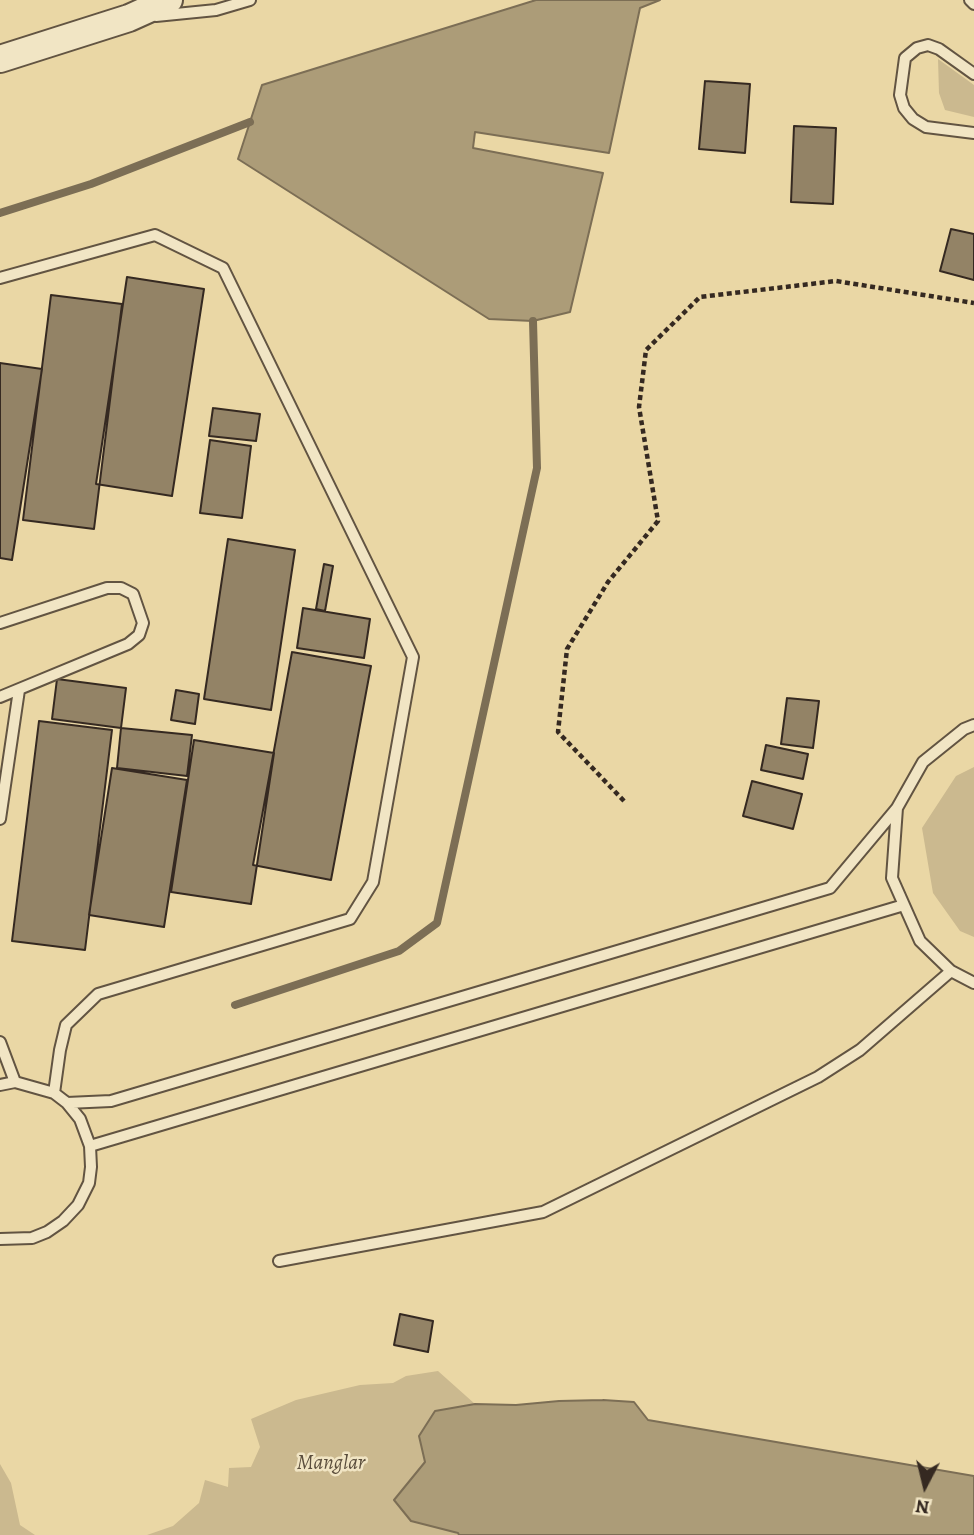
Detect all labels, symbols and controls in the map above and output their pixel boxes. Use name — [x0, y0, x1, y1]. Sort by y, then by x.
park label: Manglar — [297, 1451, 365, 1477]
north arrow — [890, 1451, 960, 1521]
text: N — [914, 1493, 931, 1521]

